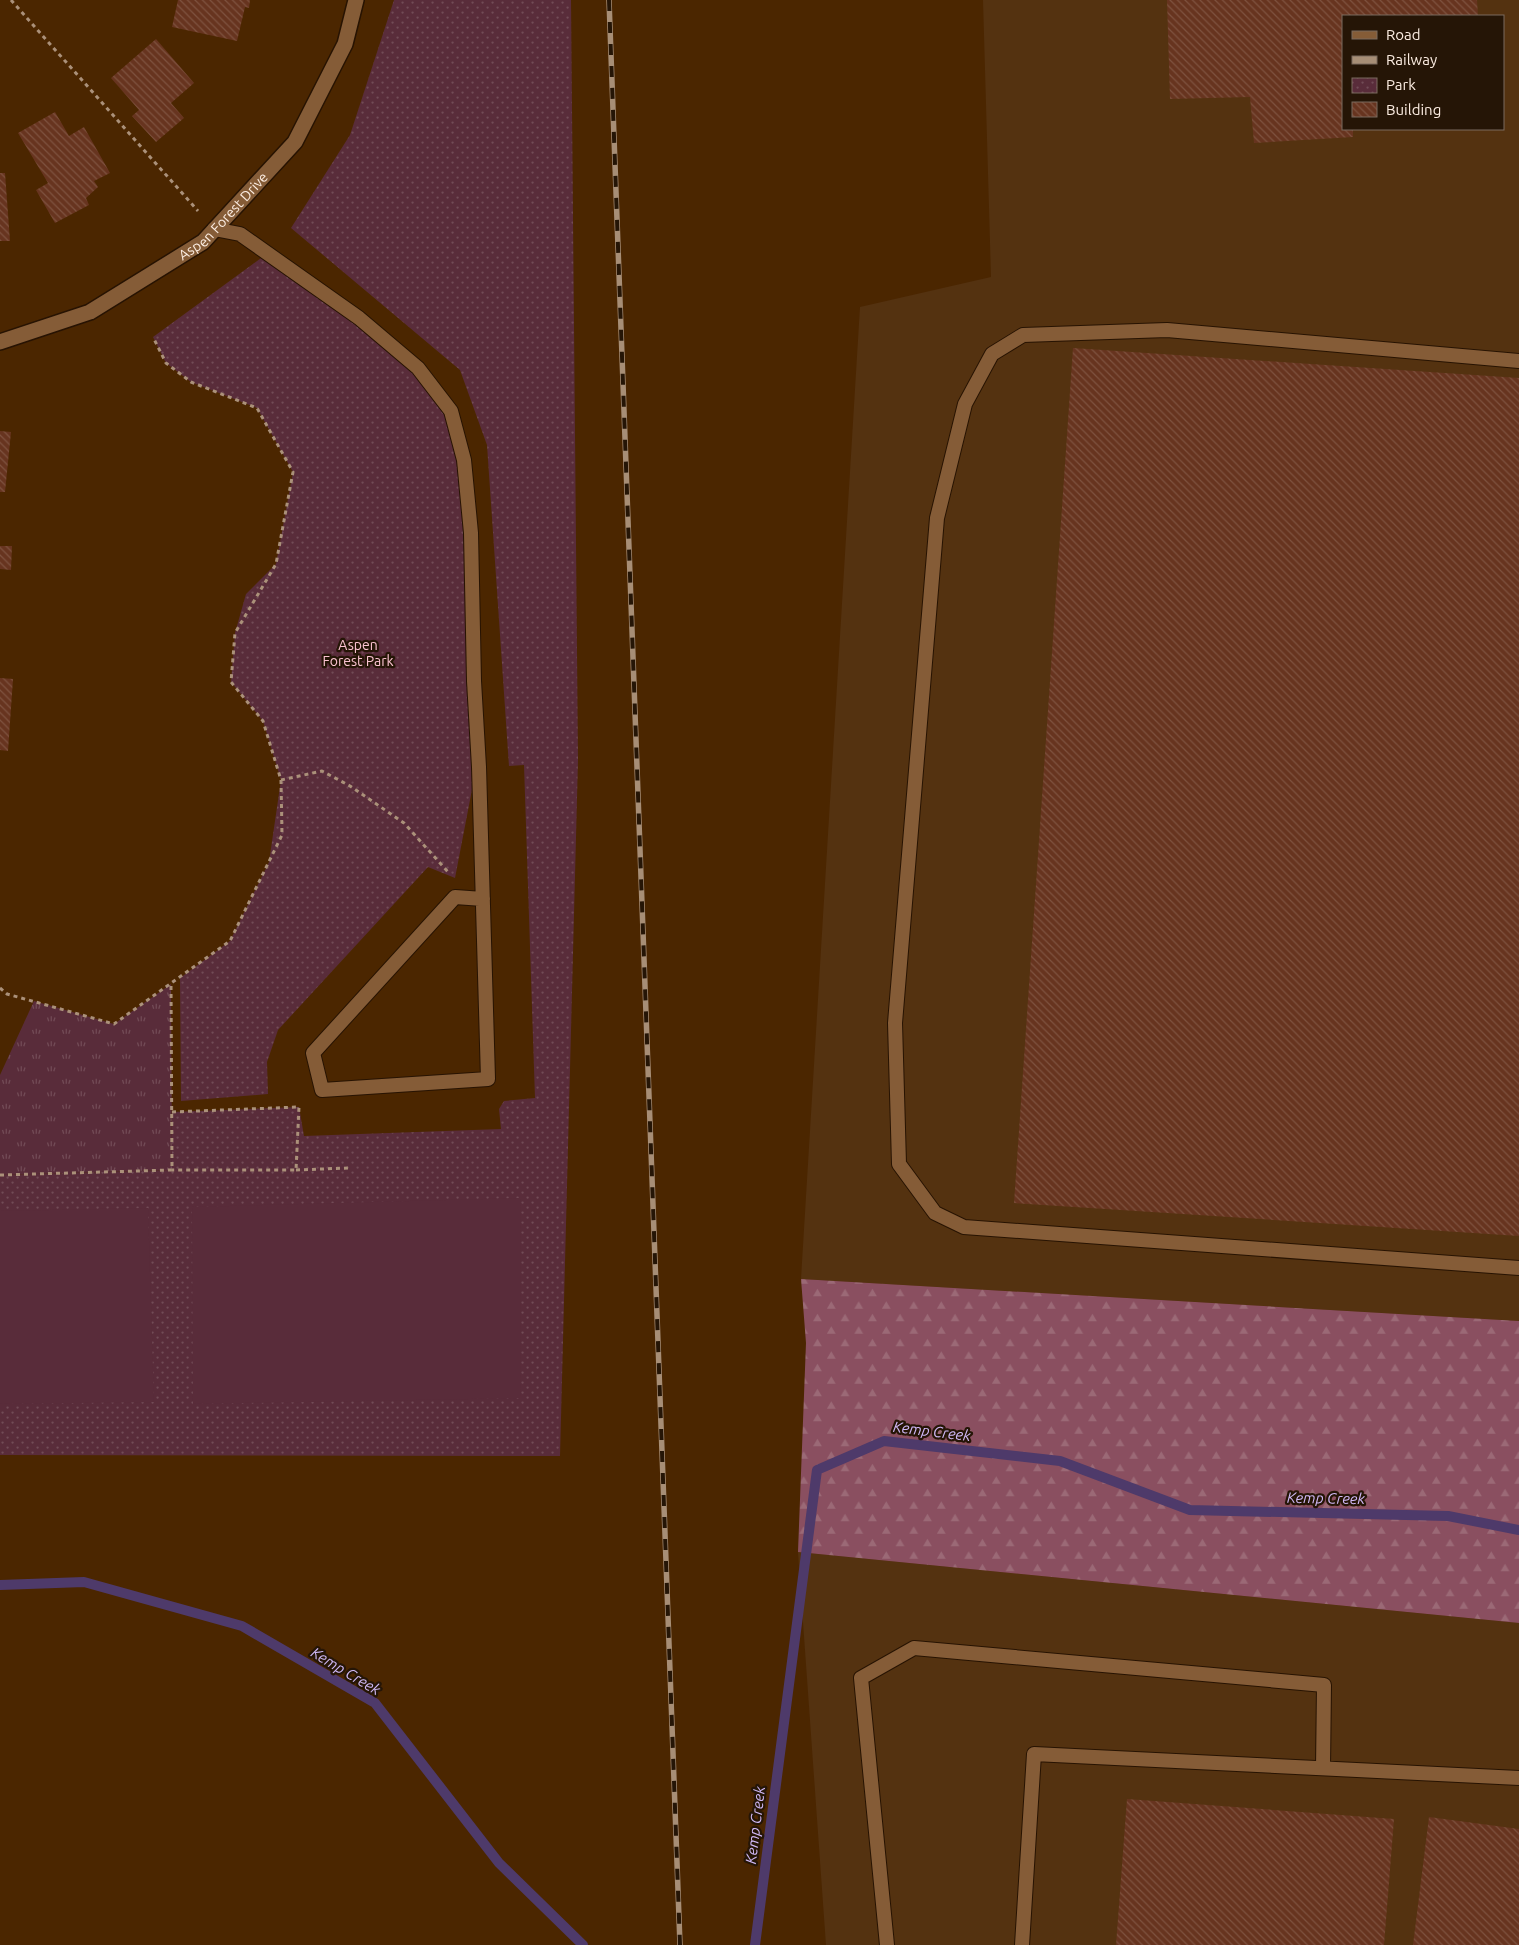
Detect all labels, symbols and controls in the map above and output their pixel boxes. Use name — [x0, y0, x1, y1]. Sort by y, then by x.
legend — [1342, 15, 1504, 130]
text: Road — [1386, 26, 1421, 43]
text: Railway — [1386, 51, 1437, 68]
text: Park — [1386, 76, 1416, 93]
text: Building — [1386, 101, 1441, 118]
street label: Aspen Forest Drive — [176, 169, 271, 263]
park label: Aspen Forest Park — [322, 637, 394, 669]
water label: Kemp Creek — [892, 1418, 972, 1444]
water label: Kemp Creek — [1287, 1489, 1366, 1507]
water label: Kemp Creek — [308, 1644, 384, 1699]
water label: Kemp Creek — [742, 1785, 768, 1865]

